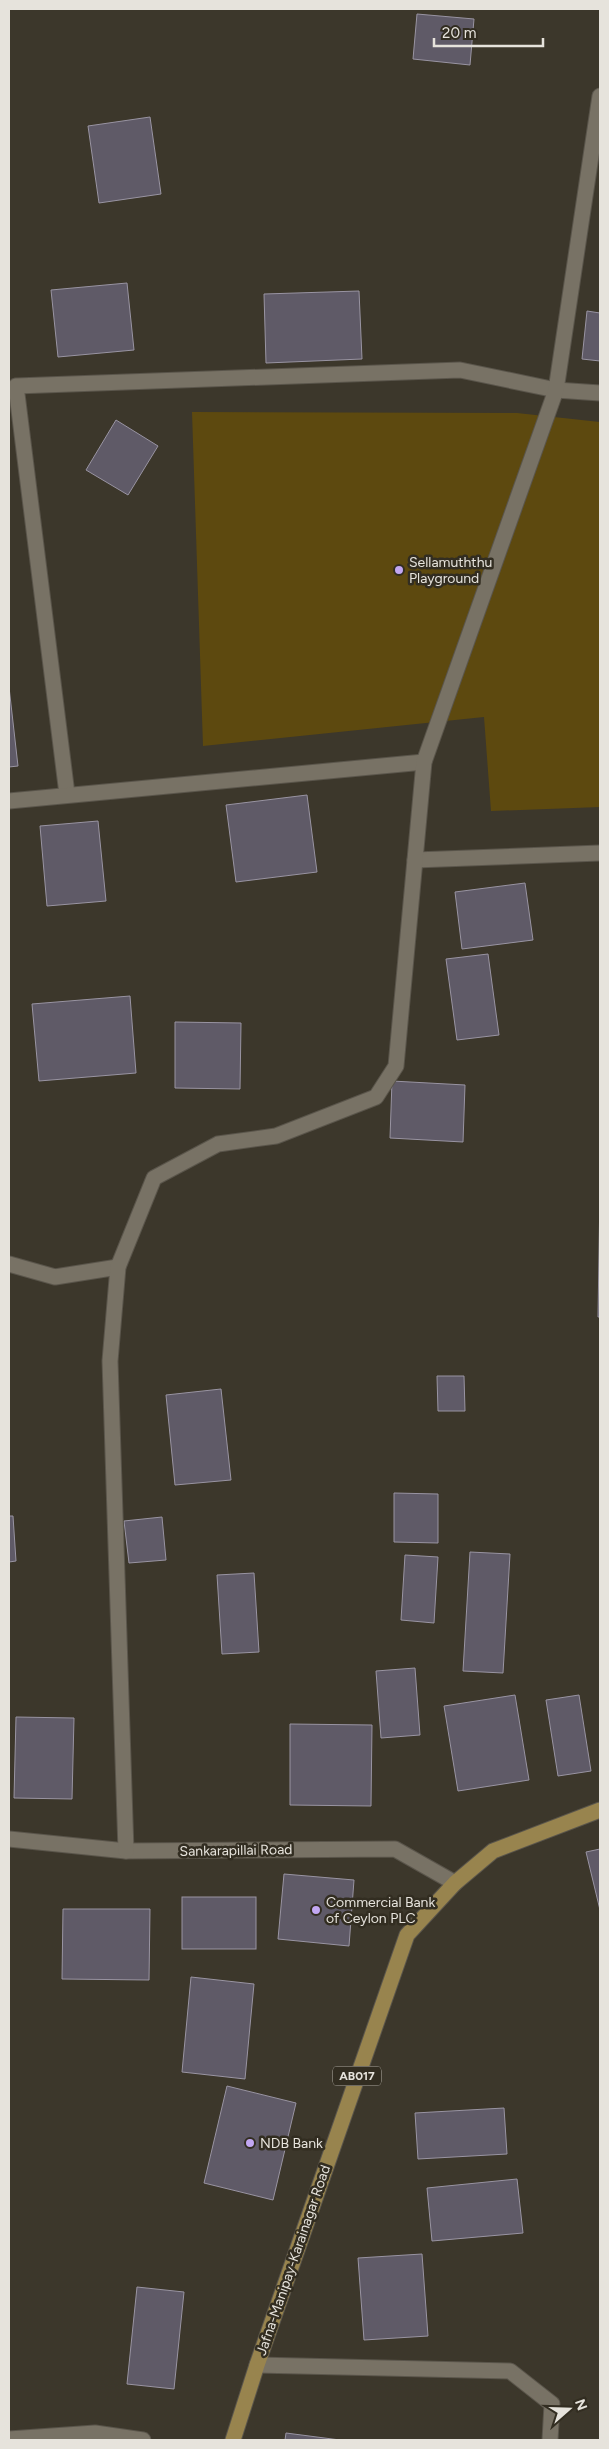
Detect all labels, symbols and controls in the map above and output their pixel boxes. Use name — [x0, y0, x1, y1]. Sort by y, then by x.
scale bar — [434, 15, 543, 47]
text: 20 m — [442, 24, 476, 42]
place label: Sellamuththu Playground — [409, 554, 492, 587]
marker: Sellamuththu Playground — [393, 564, 405, 576]
street label: Sankarapillai Road — [179, 1841, 293, 1860]
place label: Commercial Bank of Ceylon PLC — [326, 1894, 435, 1927]
marker: Commercial Bank of Ceylon PLC — [310, 1904, 322, 1916]
road number: AB017 — [333, 2066, 381, 2086]
place label: NDB Bank — [260, 2135, 323, 2152]
marker: NDB Bank — [244, 2137, 256, 2149]
street label: Jafna-Manipay-Karainagar Road — [253, 2163, 334, 2358]
north arrow — [544, 2384, 594, 2434]
text: N — [571, 2397, 591, 2413]

